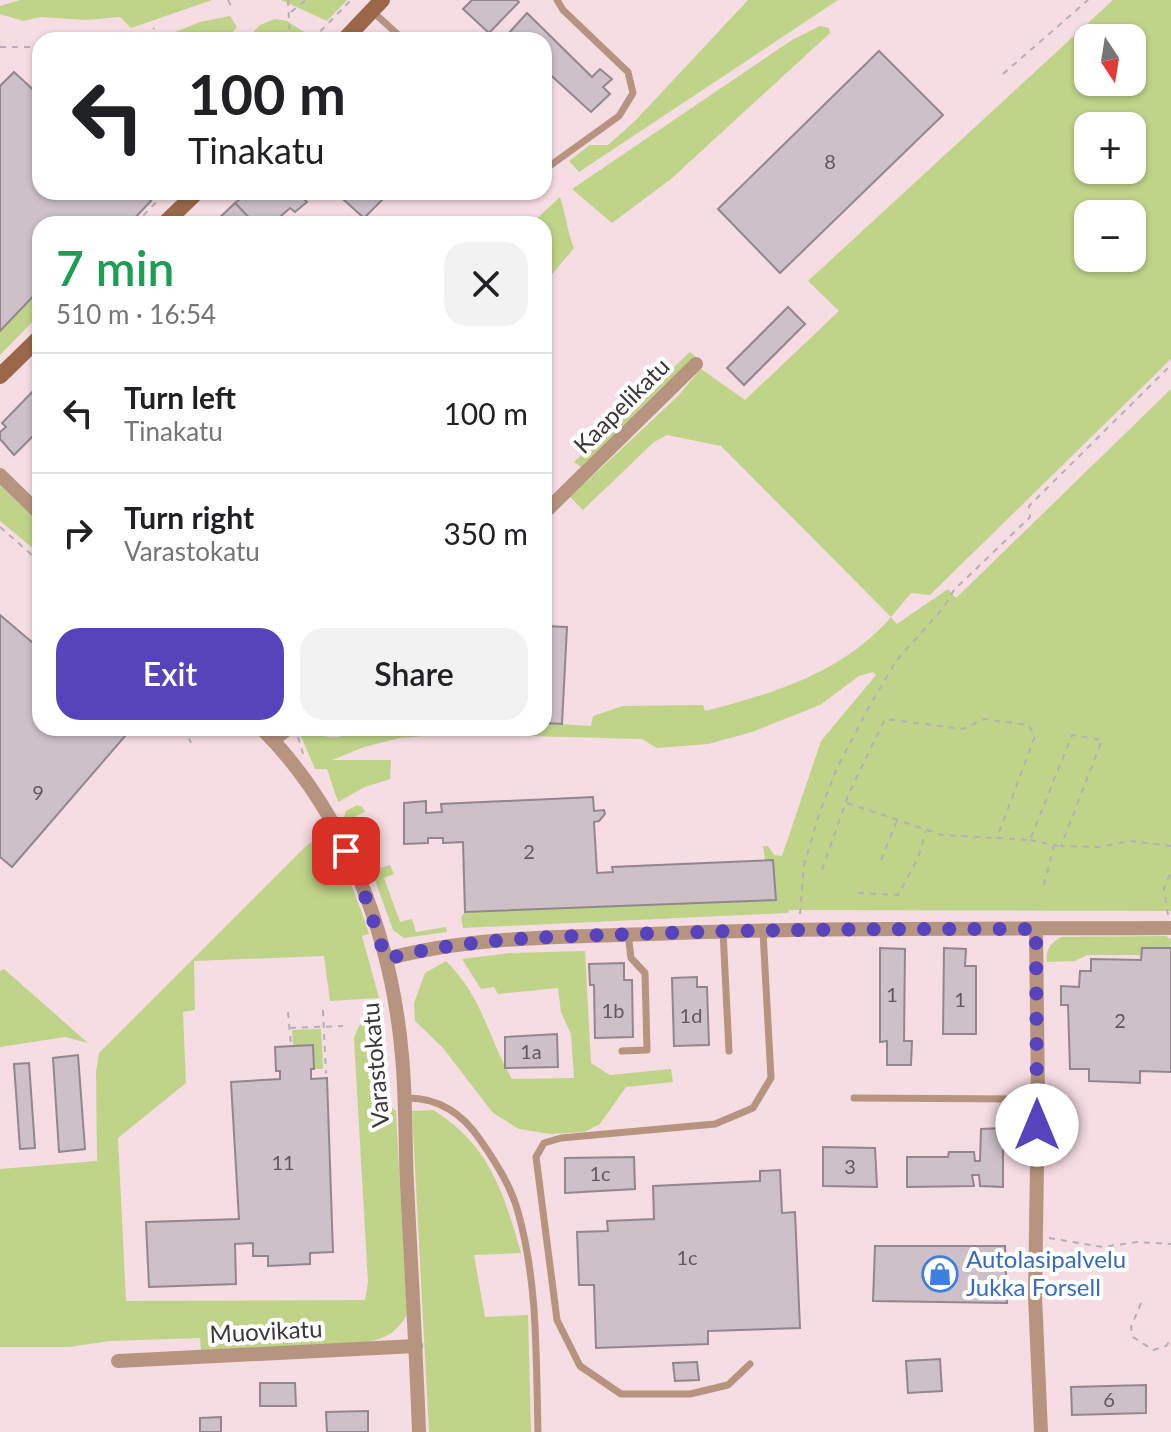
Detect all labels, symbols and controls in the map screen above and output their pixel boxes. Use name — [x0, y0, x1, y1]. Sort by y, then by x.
north arrow — [1074, 24, 1146, 96]
map controls — [1074, 24, 1146, 272]
text: 100 m — [188, 60, 346, 127]
icon: left — [56, 64, 160, 168]
button: + — [1074, 112, 1146, 184]
text: Tinakatu — [188, 128, 325, 172]
house number: 8 — [824, 149, 836, 173]
button: − — [1074, 200, 1146, 272]
text: 7 min — [56, 239, 174, 296]
button: close — [444, 242, 528, 326]
text: 510 m · 16:54 — [56, 298, 216, 330]
street label: Kaapelikatu — [567, 351, 675, 459]
text: Turn left — [124, 379, 236, 415]
icon: left — [56, 391, 100, 435]
text: 100 m — [443, 395, 528, 431]
text: Tinakatu — [124, 415, 223, 447]
text: Turn right — [124, 499, 254, 535]
icon: right — [56, 511, 100, 555]
text: 350 m — [443, 515, 528, 551]
text: Varastokatu — [124, 535, 260, 567]
button: Exit — [56, 628, 284, 720]
button: Share — [300, 628, 528, 720]
house number: 9 — [32, 780, 44, 804]
pin — [312, 817, 380, 885]
icon: arrive — [324, 829, 368, 873]
house number: 2 — [523, 839, 535, 863]
house number: 1 — [886, 982, 898, 1006]
house number: 1 — [954, 987, 966, 1011]
house number: 1b — [602, 998, 624, 1022]
street label: Varastokatu — [355, 1001, 394, 1129]
house number: 1d — [680, 1003, 702, 1027]
house number: 2 — [1114, 1008, 1126, 1032]
house number: 1a — [520, 1039, 542, 1063]
position arrow — [995, 1083, 1079, 1167]
house number: 11 — [271, 1150, 295, 1174]
house number: 3 — [844, 1154, 856, 1178]
house number: 1c — [589, 1161, 611, 1185]
place label: Autolasipalvelu Jukka Forsell — [966, 1244, 1126, 1301]
house number: 1c — [676, 1245, 698, 1269]
shop icon: Autolasipalvelu Jukka Forsell — [921, 1255, 959, 1293]
street label: Muovikatu — [209, 1313, 323, 1348]
house number: 6 — [1103, 1387, 1115, 1411]

